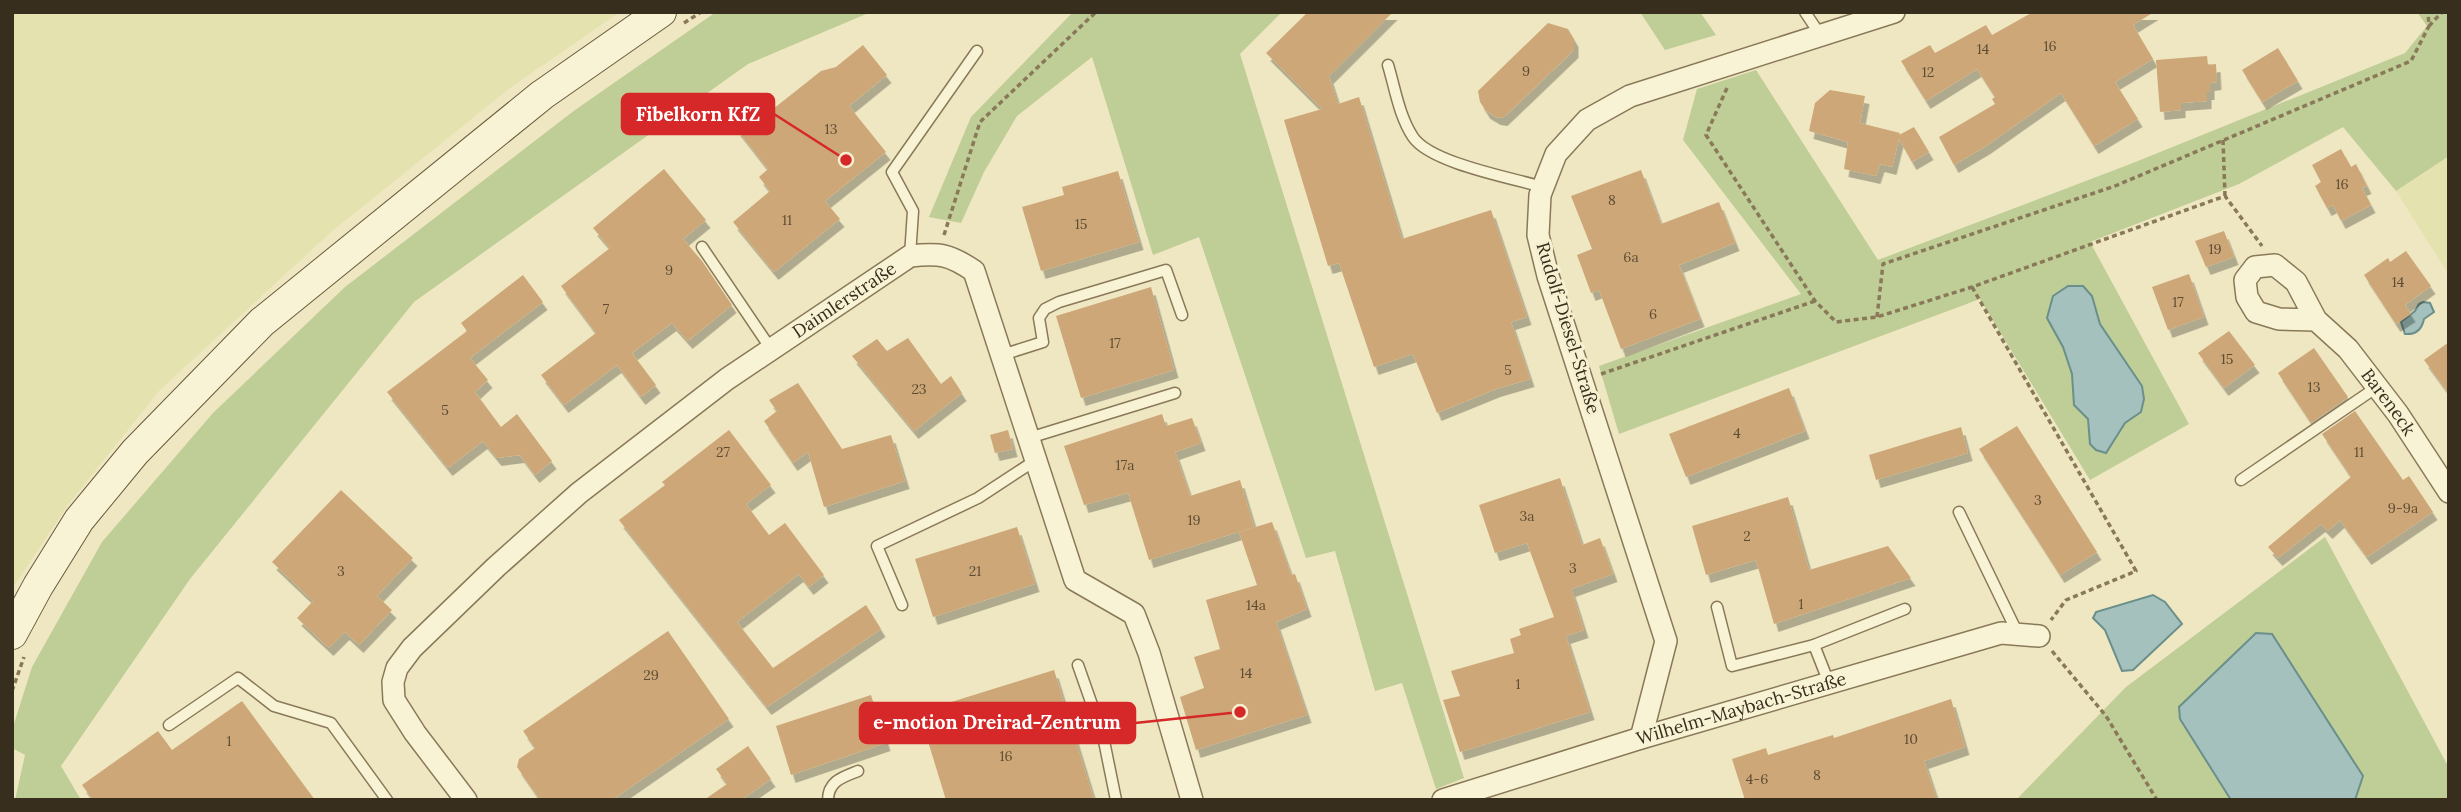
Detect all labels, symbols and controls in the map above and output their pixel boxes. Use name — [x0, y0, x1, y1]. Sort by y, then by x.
house number: 16 — [2043, 37, 2057, 55]
house number: 14 — [1977, 40, 1990, 58]
house number: 9 — [1522, 62, 1530, 80]
house number: 12 — [1922, 63, 1934, 81]
callout: Fibelkorn KfZ — [622, 94, 774, 134]
text: Fibelkorn KfZ — [636, 102, 760, 126]
house number: 13 — [825, 120, 838, 138]
house number: 16 — [2335, 175, 2349, 193]
house number: 8 — [1608, 191, 1616, 209]
house number: 11 — [782, 211, 792, 229]
house number: 15 — [1075, 215, 1087, 233]
street label: Rudolf-Diesel-Straße — [1531, 239, 1606, 417]
house number: 19 — [2208, 240, 2222, 258]
house number: 6a — [1623, 248, 1639, 266]
street label: Daimlerstraße — [788, 256, 901, 343]
house number: 9 — [665, 261, 673, 279]
house number: 14 — [2392, 273, 2405, 291]
house number: 17 — [2172, 293, 2184, 311]
house number: 7 — [603, 300, 610, 318]
house number: 6 — [1649, 305, 1657, 323]
house number: 17 — [1109, 334, 1121, 352]
house number: 15 — [2221, 350, 2233, 368]
house number: 5 — [1504, 361, 1512, 379]
street label: Bareneck — [2356, 364, 2421, 440]
house number: 13 — [2308, 378, 2321, 396]
house number: 23 — [911, 380, 927, 398]
house number: 5 — [441, 401, 449, 419]
house number: 4 — [1733, 424, 1741, 442]
house number: 27 — [716, 443, 731, 461]
house number: 11 — [2354, 443, 2364, 461]
house number: 17a — [1116, 456, 1134, 474]
house number: 3 — [2034, 491, 2042, 509]
house number: 9-9a — [2388, 499, 2418, 517]
house number: 3a — [1519, 507, 1535, 525]
house number: 19 — [1187, 511, 1201, 529]
house number: 2 — [1743, 527, 1751, 545]
house number: 3 — [1569, 559, 1577, 577]
house number: 3 — [337, 562, 345, 580]
house number: 21 — [969, 562, 981, 580]
house number: 1 — [1798, 595, 1804, 613]
house number: 14a — [1246, 596, 1266, 614]
house number: 14 — [1240, 664, 1253, 682]
house number: 29 — [643, 666, 659, 684]
street label: Wilhelm-Maybach-Straße — [1634, 667, 1849, 750]
house number: 1 — [1515, 675, 1521, 693]
callout: e-motion Dreirad-Zentrum — [860, 703, 1135, 743]
text: e-motion Dreirad-Zentrum — [873, 710, 1121, 734]
house number: 10 — [1904, 730, 1918, 748]
house number: 1 — [226, 732, 232, 750]
house number: 16 — [999, 747, 1013, 765]
house number: 8 — [1813, 766, 1821, 784]
house number: 4-6 — [1746, 770, 1768, 788]

